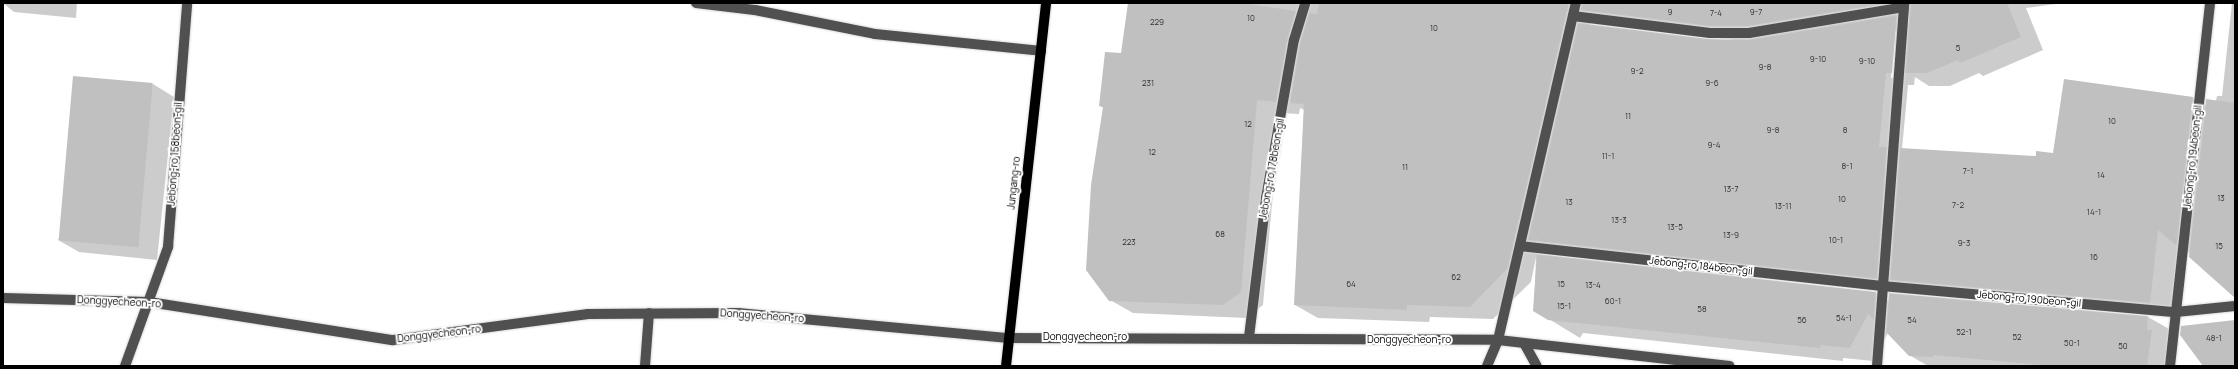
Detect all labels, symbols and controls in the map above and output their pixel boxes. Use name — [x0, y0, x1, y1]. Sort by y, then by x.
house number: 9 — [1668, 7, 1672, 17]
house number: 9-7 — [1750, 7, 1762, 17]
house number: 7-4 — [1710, 8, 1722, 18]
house number: 10 — [1247, 13, 1255, 23]
house number: 229 — [1150, 17, 1164, 27]
house number: 10 — [1430, 23, 1438, 33]
house number: 5 — [1956, 43, 1960, 53]
house number: 9-10 — [1810, 54, 1826, 64]
house number: 9-10 — [1859, 56, 1875, 66]
house number: 9-8 — [1759, 62, 1771, 72]
house number: 9-2 — [1631, 66, 1643, 76]
house number: 231 — [1142, 78, 1154, 88]
house number: 9-6 — [1705, 78, 1719, 88]
street label: Jebong-ro 158beon-gil — [165, 102, 185, 206]
street label: Jebong-ro 194beon-gil — [2182, 105, 2204, 209]
house number: 11 — [1625, 111, 1631, 121]
house number: 10 — [2108, 116, 2116, 126]
street label: Jebong-ro 178beon-gil — [1257, 117, 1287, 221]
house number: 12 — [1244, 119, 1252, 129]
house number: 9-8 — [1767, 125, 1779, 135]
house number: 8 — [1843, 125, 1847, 135]
house number: 9-4 — [1707, 140, 1721, 150]
house number: 12 — [1148, 147, 1156, 157]
house number: 11-1 — [1602, 151, 1614, 161]
street label: Jungang-ro — [1005, 156, 1023, 210]
house number: 8-1 — [1841, 161, 1853, 171]
house number: 11 — [1402, 162, 1408, 172]
house number: 7-1 — [1963, 166, 1973, 176]
house number: 14 — [2097, 170, 2105, 180]
house number: 13-7 — [1724, 184, 1738, 194]
house number: 13 — [2217, 193, 2225, 203]
house number: 10 — [1838, 194, 1846, 204]
house number: 13 — [1565, 197, 1573, 207]
house number: 7-2 — [1952, 200, 1964, 210]
house number: 13-11 — [1774, 201, 1792, 211]
house number: 14-1 — [2087, 207, 2101, 217]
house number: 13-3 — [1611, 215, 1627, 225]
house number: 13-5 — [1667, 222, 1683, 232]
house number: 68 — [1215, 229, 1225, 239]
house number: 13-9 — [1723, 230, 1739, 240]
house number: 10-1 — [1829, 235, 1843, 245]
house number: 223 — [1122, 237, 1136, 247]
house number: 9-3 — [1958, 238, 1970, 248]
house number: 15 — [2215, 241, 2223, 251]
house number: 16 — [2090, 252, 2098, 262]
street label: Jebong-ro 184beon-gil — [1649, 255, 1753, 277]
house number: 62 — [1451, 272, 1461, 282]
house number: 64 — [1346, 279, 1356, 289]
house number: 15 — [1557, 279, 1565, 289]
house number: 13-4 — [1585, 280, 1601, 290]
street label: Jebong-ro 190beon-gil — [1976, 288, 2082, 310]
street label: Donggyecheon-ro — [77, 294, 161, 310]
house number: 60-1 — [1605, 296, 1621, 306]
house number: 15-1 — [1557, 301, 1571, 311]
house number: 58 — [1697, 304, 1707, 314]
street label: Donggyecheon-ro — [720, 307, 804, 325]
house number: 54-1 — [1836, 313, 1852, 323]
house number: 56 — [1797, 315, 1807, 325]
house number: 54 — [1907, 315, 1917, 325]
street label: Donggyecheon-ro — [397, 323, 481, 345]
house number: 52-1 — [1956, 327, 1972, 337]
street label: Donggyecheon-ro — [1043, 331, 1127, 343]
house number: 52 — [2013, 332, 2021, 342]
house number: 48-1 — [2206, 333, 2222, 343]
street label: Donggyecheon-ro — [1367, 334, 1451, 346]
house number: 50-1 — [2064, 338, 2080, 348]
house number: 50 — [2118, 341, 2128, 351]

